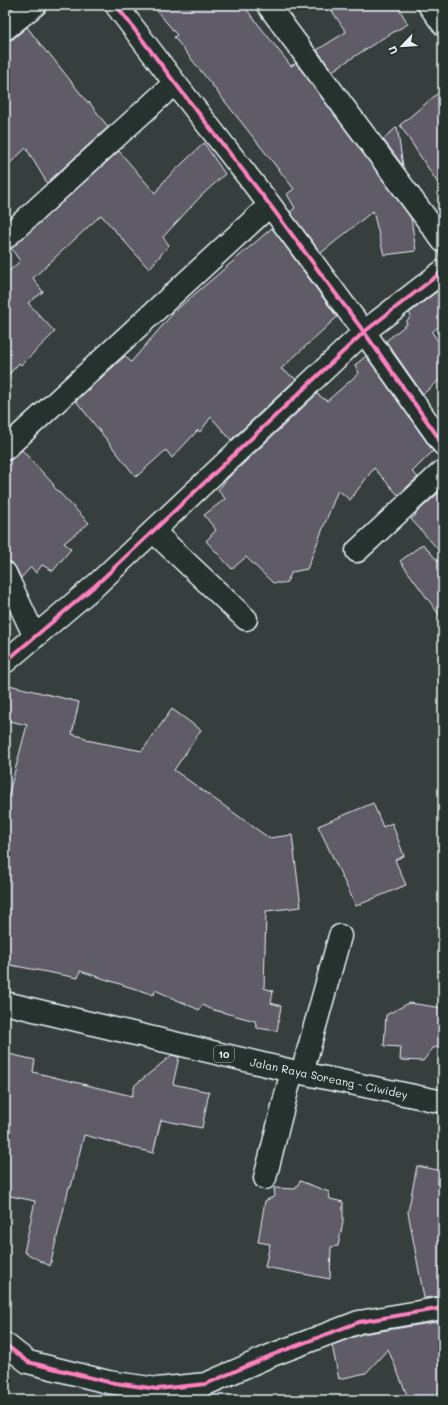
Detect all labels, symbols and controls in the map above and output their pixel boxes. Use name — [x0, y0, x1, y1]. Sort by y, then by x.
north arrow — [382, 26, 422, 66]
text: U — [384, 44, 401, 57]
road number: 10 — [214, 1046, 234, 1062]
street label: Jalan Raya Soreang - Ciwidey — [249, 1054, 409, 1102]

